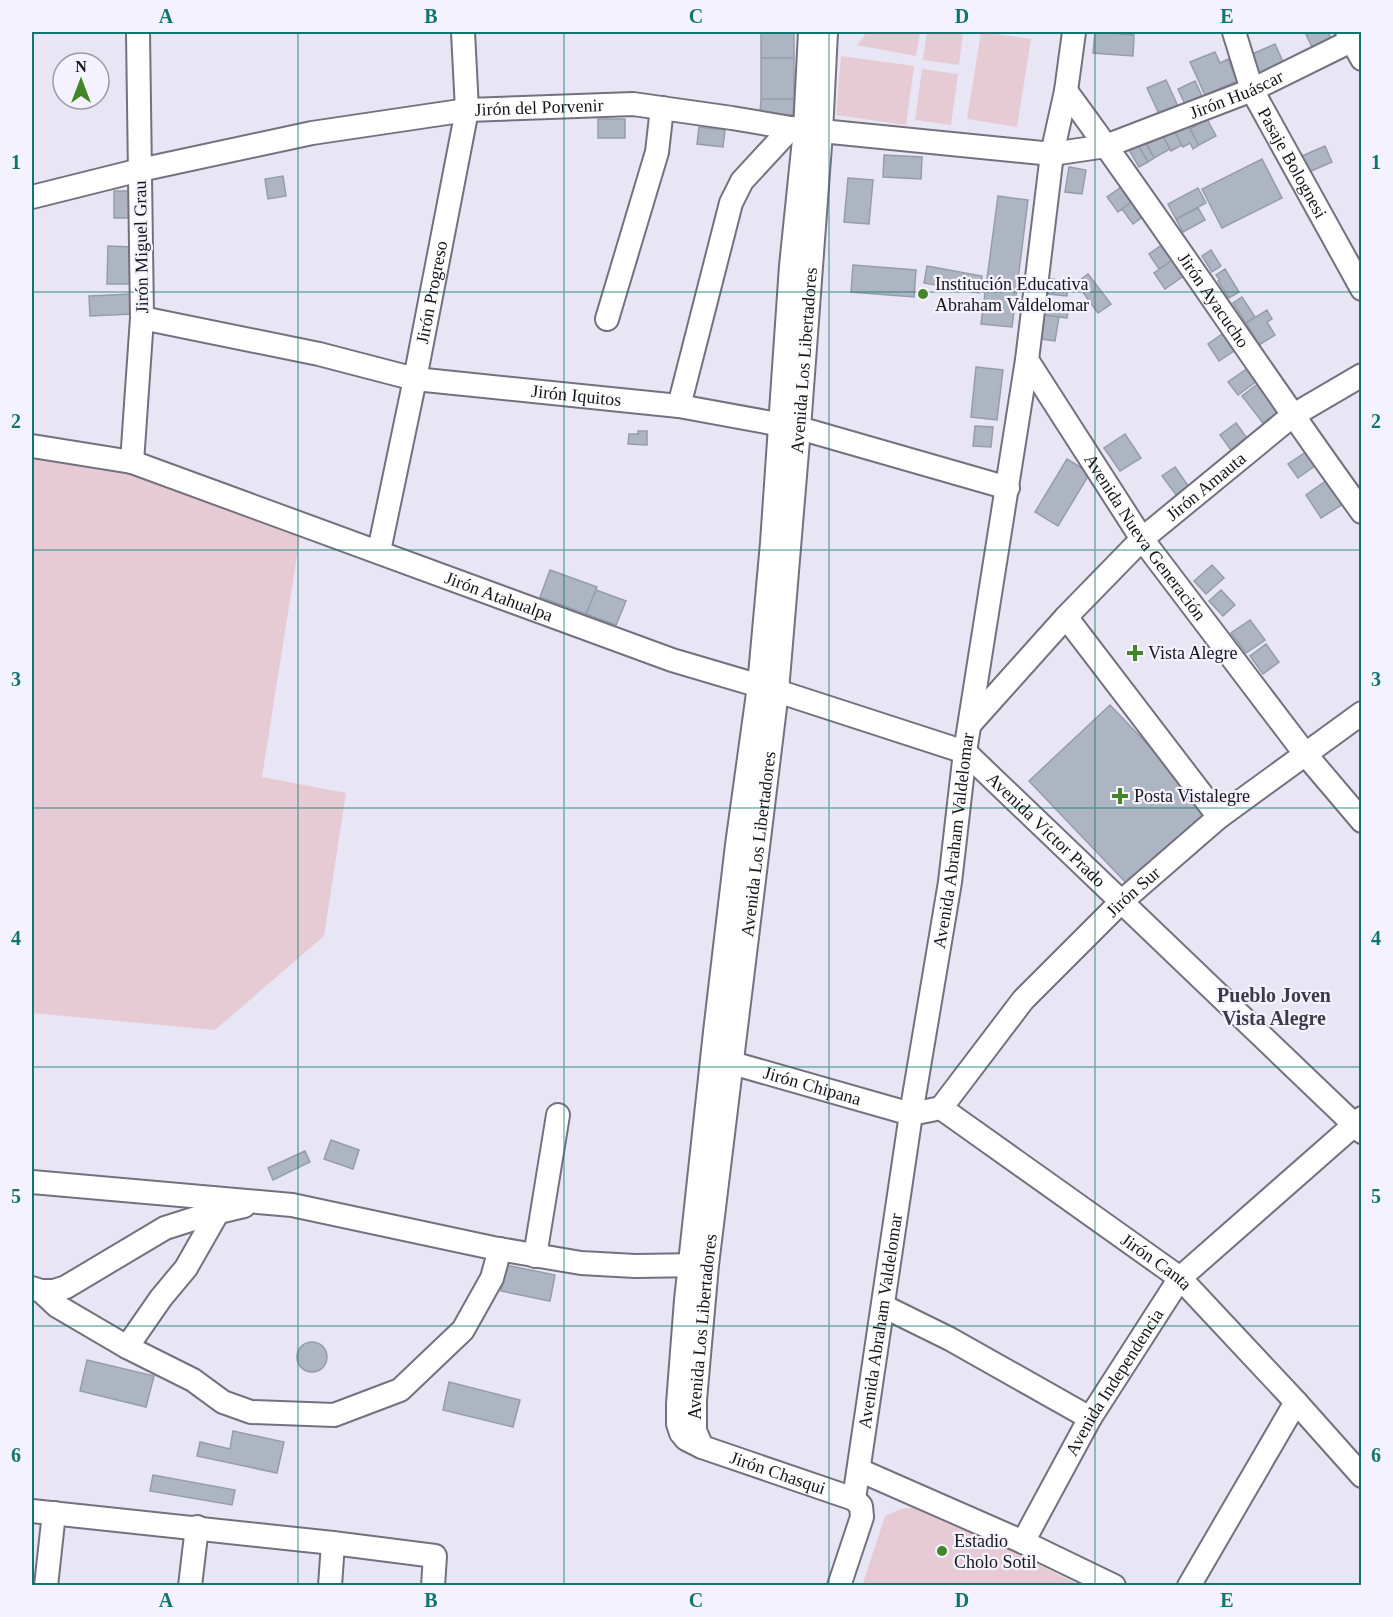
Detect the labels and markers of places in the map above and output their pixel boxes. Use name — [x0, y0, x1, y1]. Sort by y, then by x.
place label: Institución Educativa Abraham Valdelomar — [935, 274, 1089, 315]
marker: Institución Educativa Abraham Valdelomar — [916, 287, 930, 301]
place label: Vista Alegre — [1148, 643, 1237, 663]
marker: Vista Alegre — [1126, 644, 1144, 662]
place label: Posta Vistalegre — [1134, 786, 1250, 806]
marker: Posta Vistalegre — [1111, 787, 1129, 805]
place label: Estadio Cholo Sotil — [954, 1531, 1037, 1572]
marker: Estadio Cholo Sotil — [935, 1544, 949, 1558]

